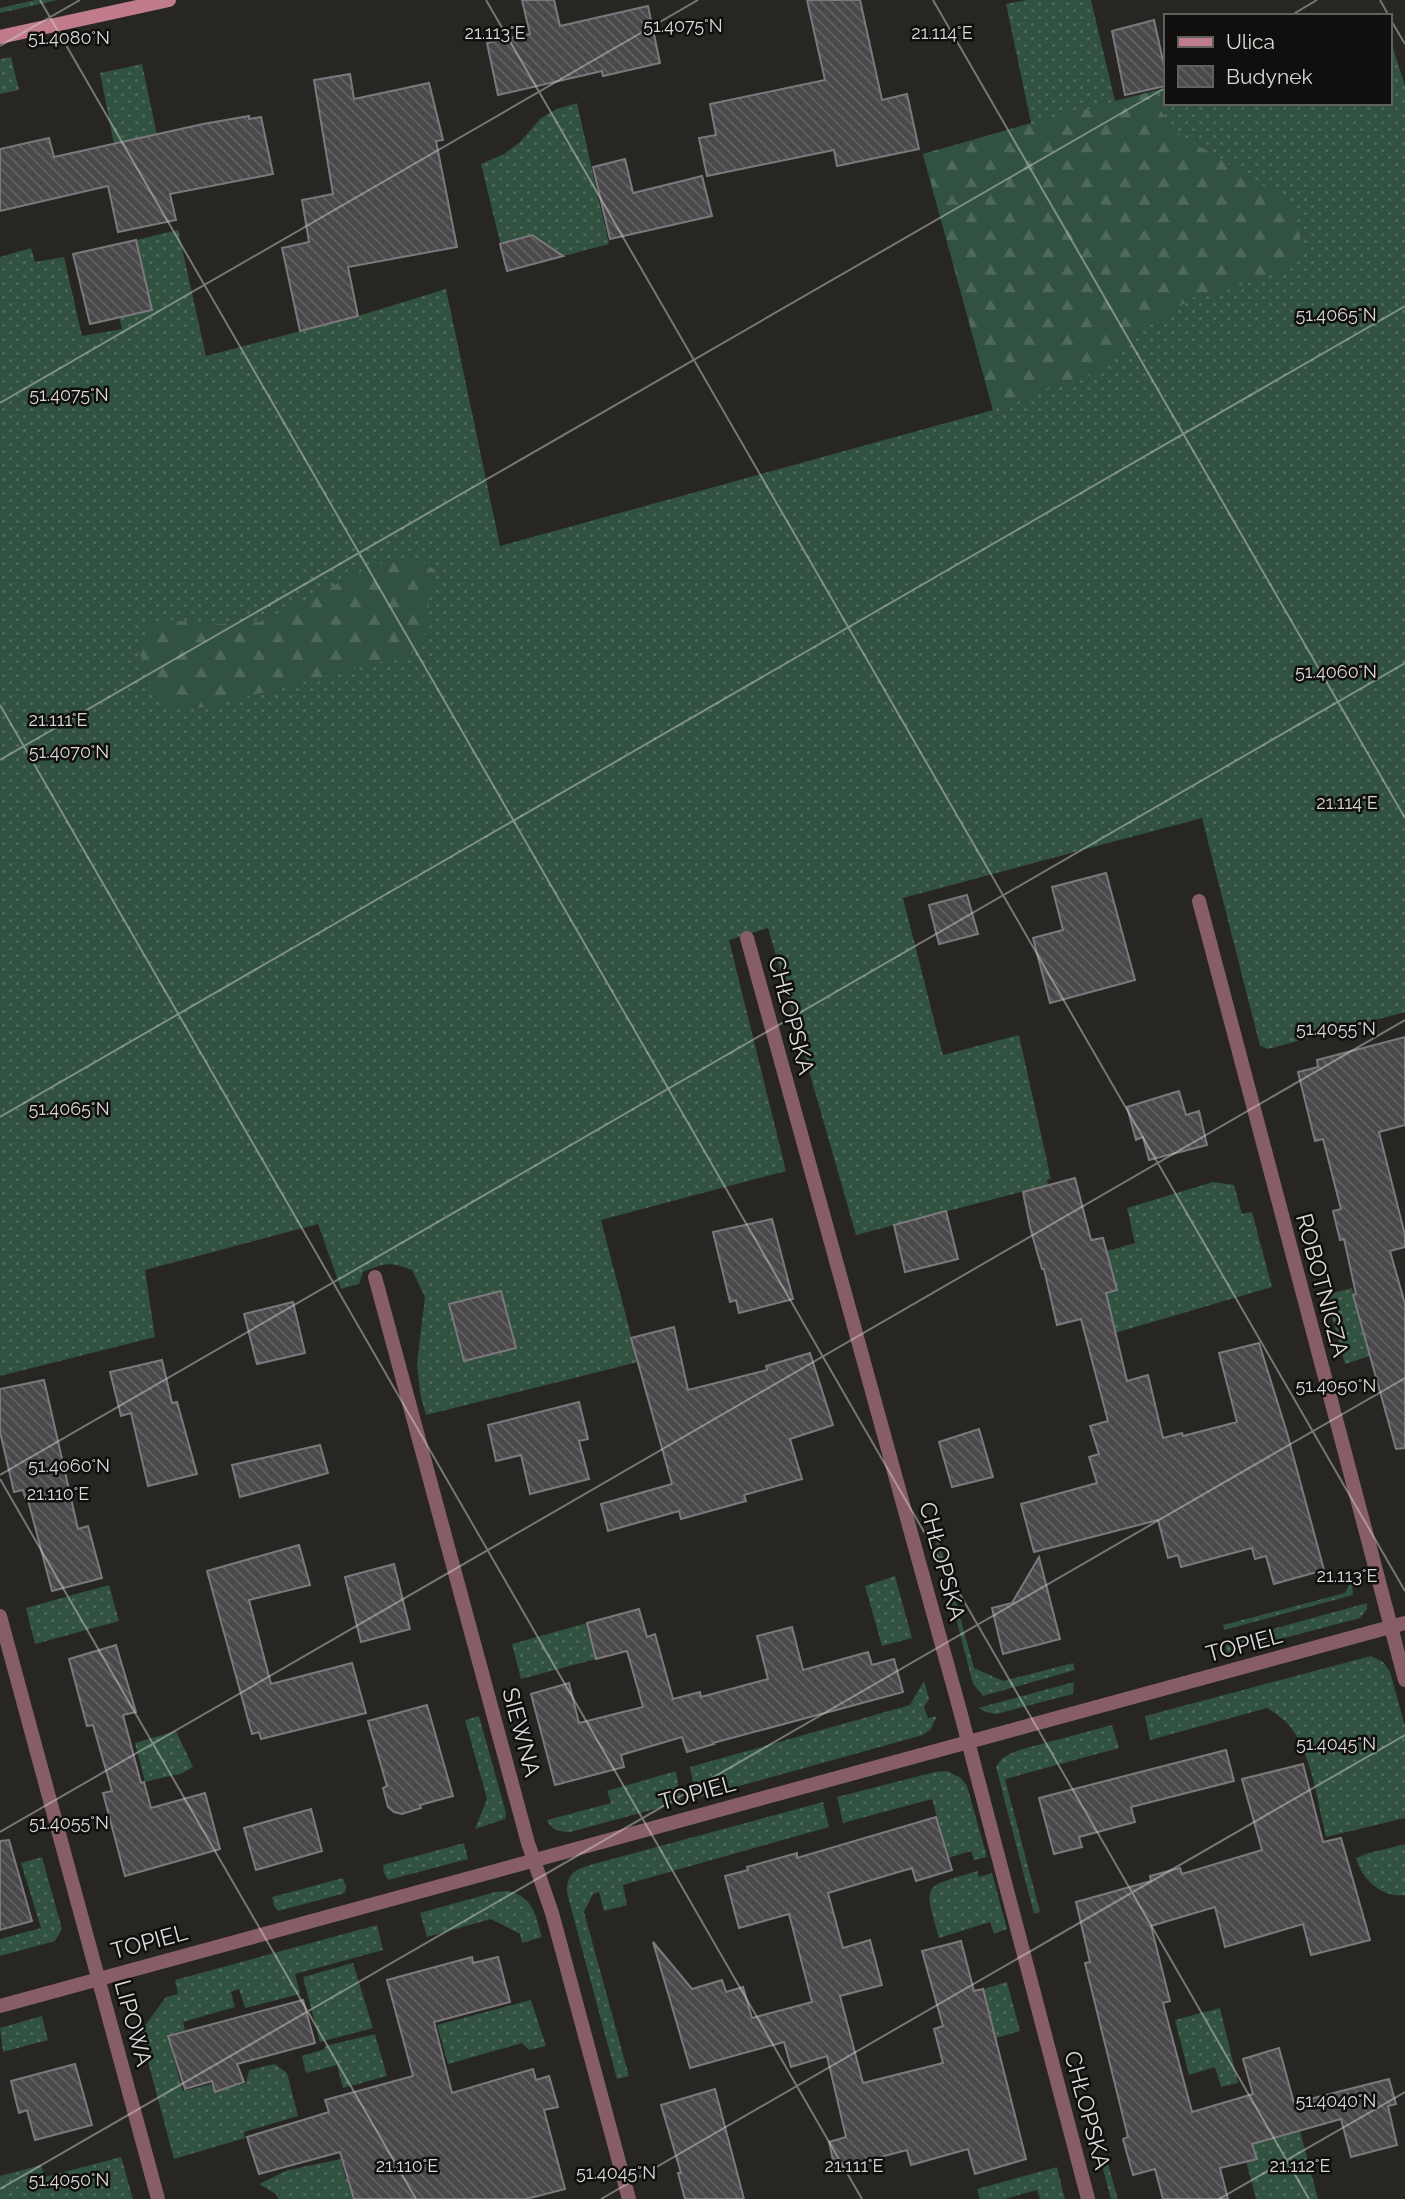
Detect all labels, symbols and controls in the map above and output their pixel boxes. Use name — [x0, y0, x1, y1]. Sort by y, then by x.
legend — [1164, 14, 1391, 105]
text: 51.4075°N — [643, 15, 723, 36]
text: 21.113°E — [465, 22, 525, 43]
text: 21.114°E — [911, 22, 973, 43]
text: 51.4080°N — [28, 27, 110, 48]
text: Ulica — [1226, 29, 1275, 54]
text: Budynek — [1226, 64, 1313, 89]
text: 51.4065°N — [1295, 304, 1377, 325]
text: 51.4075°N — [29, 384, 109, 405]
text: 51.4060°N — [1295, 661, 1377, 682]
text: 21.111°E — [29, 709, 88, 730]
text: 51.4070°N — [29, 741, 109, 762]
text: 21.114°E — [1316, 792, 1378, 813]
street label: CHŁOPSKA — [763, 953, 821, 1078]
text: 51.4055°N — [1296, 1018, 1376, 1039]
text: 51.4065°N — [28, 1098, 110, 1119]
street label: ROBOTNICZA — [1291, 1210, 1355, 1360]
text: 51.4050°N — [1296, 1375, 1376, 1396]
text: 51.4060°N — [28, 1455, 110, 1476]
text: 21.110°E — [27, 1483, 89, 1504]
street label: CHŁOPSKA — [914, 1499, 972, 1624]
text: 21.113°E — [1317, 1565, 1377, 1586]
street label: TOPIEL — [1203, 1621, 1286, 1667]
street label: SIEWNA — [497, 1685, 547, 1780]
text: 51.4045°N — [1296, 1733, 1376, 1754]
street label: TOPIEL — [656, 1769, 739, 1815]
text: 51.4055°N — [29, 1812, 109, 1833]
street label: TOPIEL — [108, 1918, 191, 1964]
street label: LIPOWA — [110, 1977, 159, 2070]
street label: CHŁOPSKA — [1059, 2048, 1117, 2173]
text: 51.4040°N — [1296, 2090, 1376, 2111]
text: 21.110°E — [376, 2155, 438, 2176]
text: 21.111°E — [825, 2155, 884, 2176]
text: 21.112°E — [1270, 2155, 1330, 2176]
text: 51.4045°N — [576, 2162, 656, 2183]
text: 51.4050°N — [29, 2169, 109, 2190]

